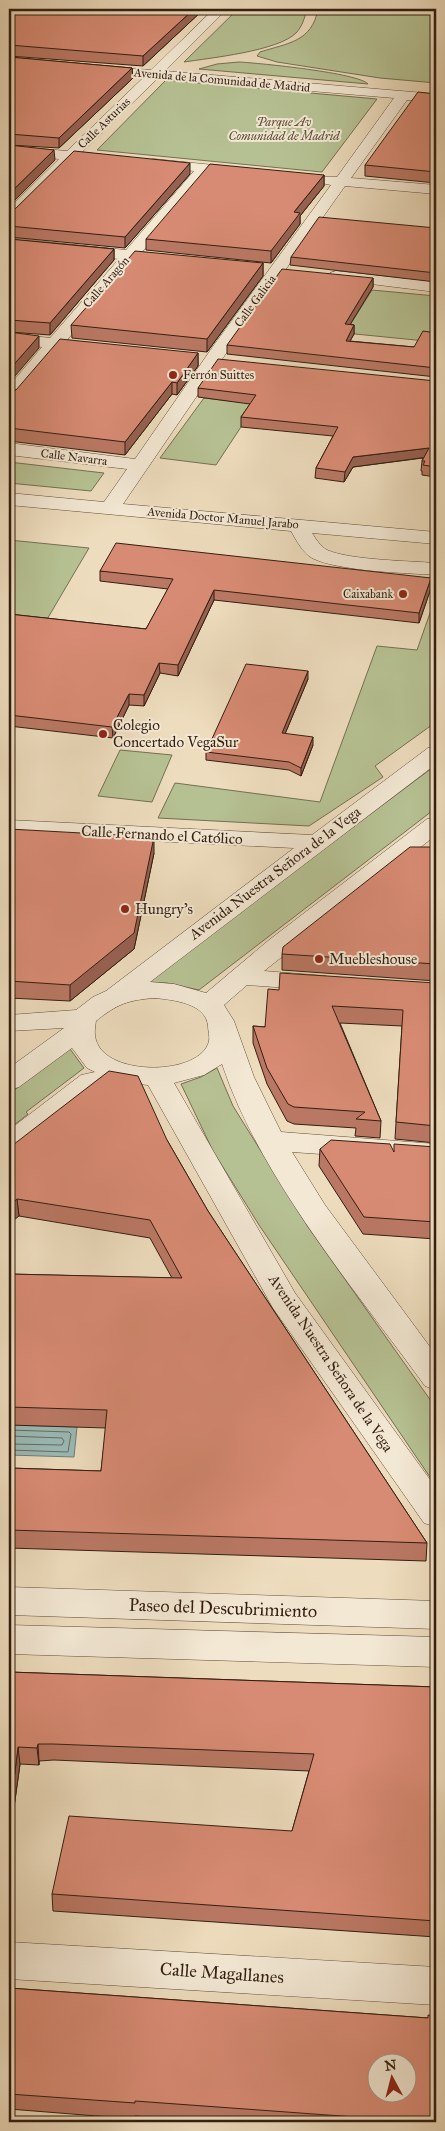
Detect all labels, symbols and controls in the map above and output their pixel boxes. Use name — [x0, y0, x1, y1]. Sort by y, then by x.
street label: Avenida de la Comunidad de Madrid — [132, 65, 311, 95]
street label: Calle Asturias — [75, 94, 133, 152]
park label: Parque Av Comunidad de Madrid — [229, 115, 340, 143]
street label: Calle Aragón — [80, 253, 133, 311]
street label: Calle Galicia — [231, 271, 279, 330]
place label: Ferrón Suittes — [183, 368, 254, 382]
marker: Ferrón Suittes — [167, 369, 179, 381]
street label: Calle Navarra — [40, 446, 109, 468]
street label: Avenida Doctor Manuel Jarabo — [146, 504, 299, 533]
place label: Caixabank — [343, 587, 393, 601]
marker: Caixabank — [397, 588, 409, 600]
place label: Colegio Concertado VegaSur — [113, 716, 239, 751]
marker: Colegio Concertado VegaSur — [97, 728, 109, 740]
street label: Avenida Nuestra Señora de la Vega — [185, 802, 365, 944]
street label: Calle Fernando el Católico — [81, 822, 243, 848]
place label: Hungry's — [135, 900, 193, 918]
marker: Hungry's — [119, 903, 131, 915]
place label: Muebleshouse — [329, 950, 417, 968]
marker: Muebleshouse — [313, 953, 325, 965]
street label: Avenida Nuestra Señora de la Vega — [264, 1270, 398, 1456]
street label: Paseo del Descubrimiento — [128, 1594, 318, 1622]
street label: Calle Magallanes — [159, 1958, 285, 1989]
north arrow — [368, 2054, 418, 2104]
text: N — [384, 2056, 398, 2075]

